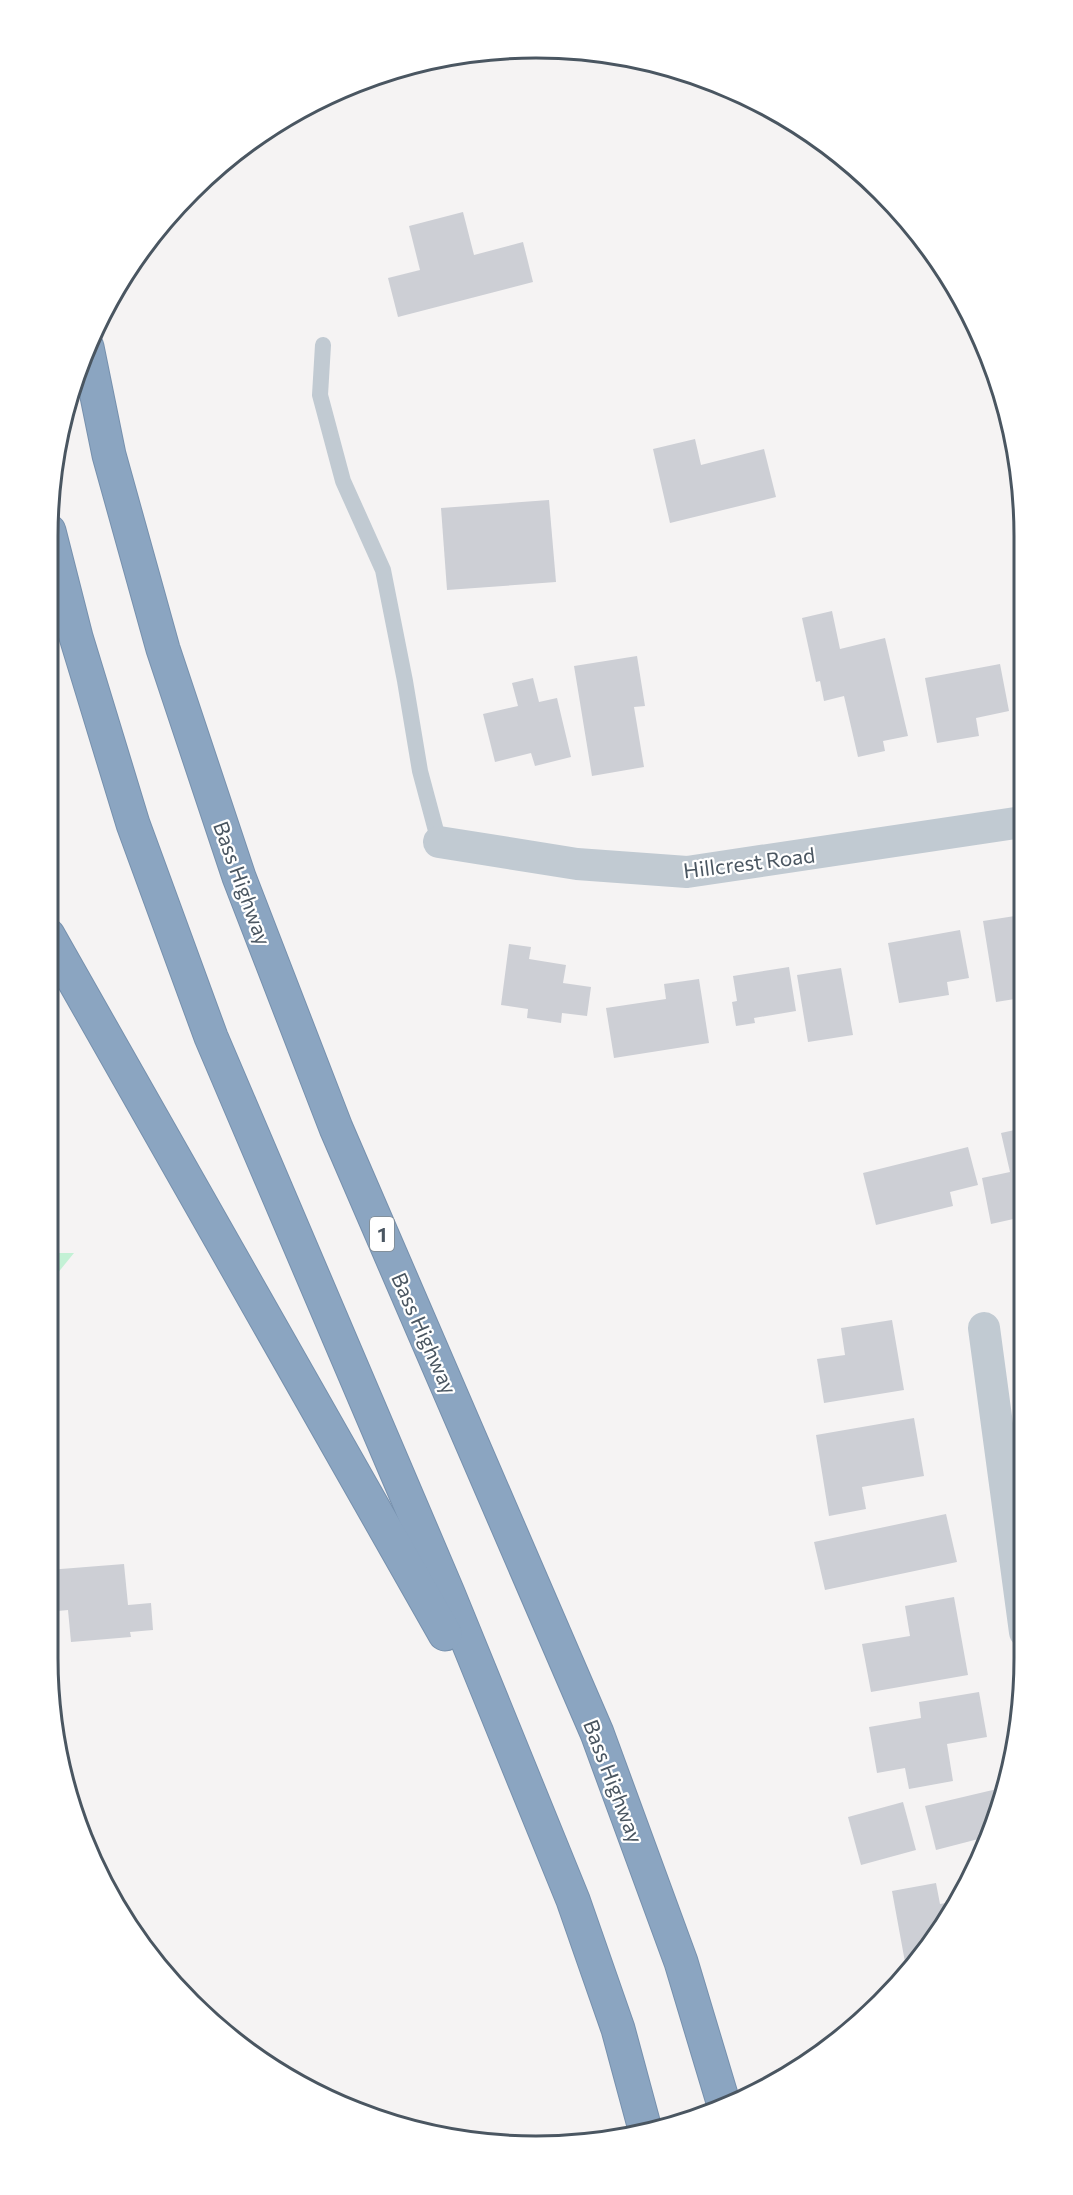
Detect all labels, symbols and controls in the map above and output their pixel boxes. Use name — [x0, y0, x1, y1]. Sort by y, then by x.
street label: Bass Highway — [209, 818, 277, 949]
street label: Hillcrest Road — [682, 842, 816, 882]
road number: 1 — [370, 1217, 394, 1251]
street label: Bass Highway — [387, 1268, 463, 1398]
street label: Bass Highway — [579, 1716, 649, 1846]

